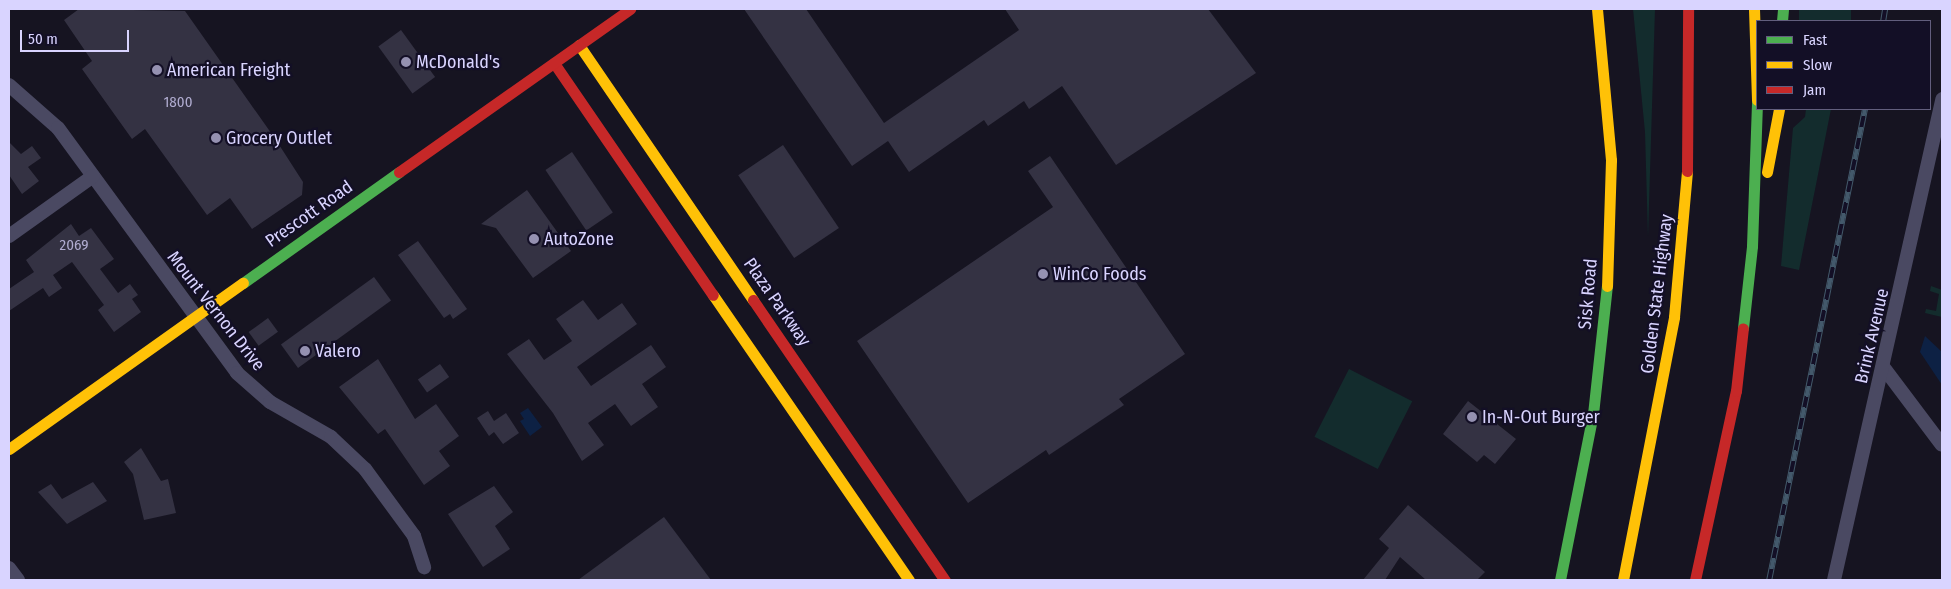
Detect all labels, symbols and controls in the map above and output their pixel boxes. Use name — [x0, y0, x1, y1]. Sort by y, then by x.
scale bar — [22, 20, 131, 52]
legend — [1756, 20, 1931, 110]
text: 50 m — [28, 30, 58, 48]
text: Fast — [1803, 31, 1827, 49]
place label: McDonald's — [416, 51, 500, 73]
marker: McDonald's — [400, 56, 412, 68]
text: Slow — [1803, 56, 1832, 74]
place label: American Freight — [167, 59, 290, 81]
marker: American Freight — [151, 64, 163, 76]
text: Jam — [1803, 81, 1826, 99]
house number: 1800 — [164, 94, 192, 112]
place label: Grocery Outlet — [226, 127, 332, 149]
marker: Grocery Outlet — [210, 132, 222, 144]
street label: Prescott Road — [261, 176, 357, 252]
street label: Golden State Highway — [1637, 213, 1677, 375]
place label: AutoZone — [544, 228, 614, 250]
marker: AutoZone — [528, 233, 540, 245]
house number: 2069 — [60, 237, 88, 255]
street label: Mount Vernon Drive — [163, 247, 269, 375]
street label: Plaza Parkway — [739, 254, 815, 350]
street label: Sisk Road — [1574, 258, 1602, 330]
place label: WinCo Foods — [1053, 263, 1147, 285]
marker: WinCo Foods — [1037, 268, 1049, 280]
street label: Brink Avenue — [1851, 286, 1893, 386]
place label: Valero — [315, 340, 361, 362]
marker: Valero — [299, 345, 311, 357]
place label: In-N-Out Burger — [1482, 406, 1600, 428]
marker: In-N-Out Burger — [1466, 411, 1478, 423]

